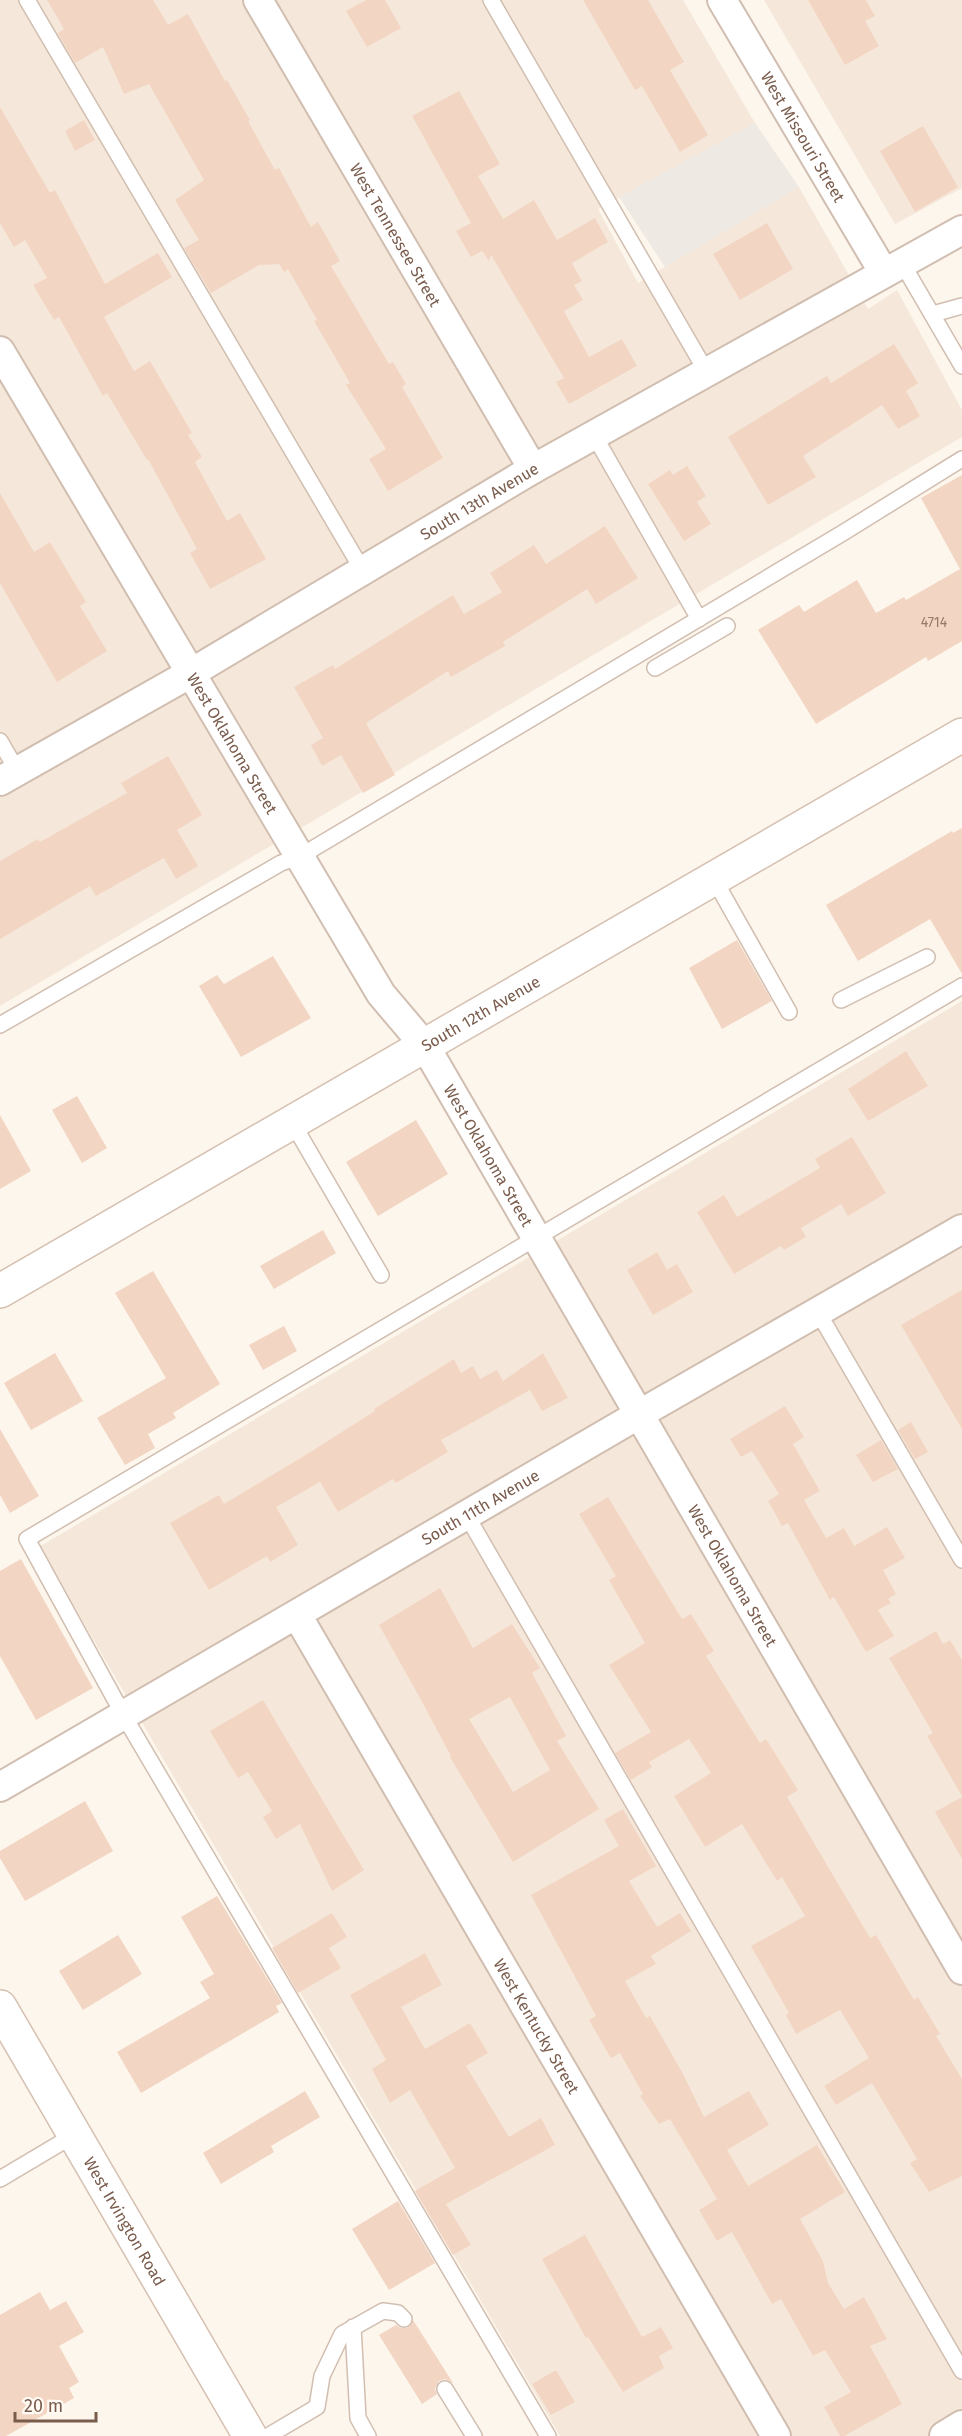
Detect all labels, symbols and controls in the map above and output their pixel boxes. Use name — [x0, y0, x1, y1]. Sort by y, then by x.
street label: West Missouri Street — [757, 68, 849, 206]
street label: West Tennessee Street — [346, 160, 445, 310]
street label: South 13th Avenue — [417, 459, 542, 544]
house number: 4714 — [921, 614, 948, 631]
street label: West Oklahoma Street — [183, 670, 281, 818]
street label: South 12th Avenue — [418, 972, 544, 1056]
street label: West Oklahoma Street — [440, 1081, 537, 1230]
street label: South 11th Avenue — [418, 1466, 543, 1549]
street label: West Oklahoma Street — [684, 1501, 781, 1650]
street label: West Kentucky Street — [490, 1955, 583, 2098]
street label: West Irvington Road — [80, 2154, 169, 2289]
scale bar — [15, 2385, 96, 2423]
text: 20 m — [24, 2395, 63, 2417]

